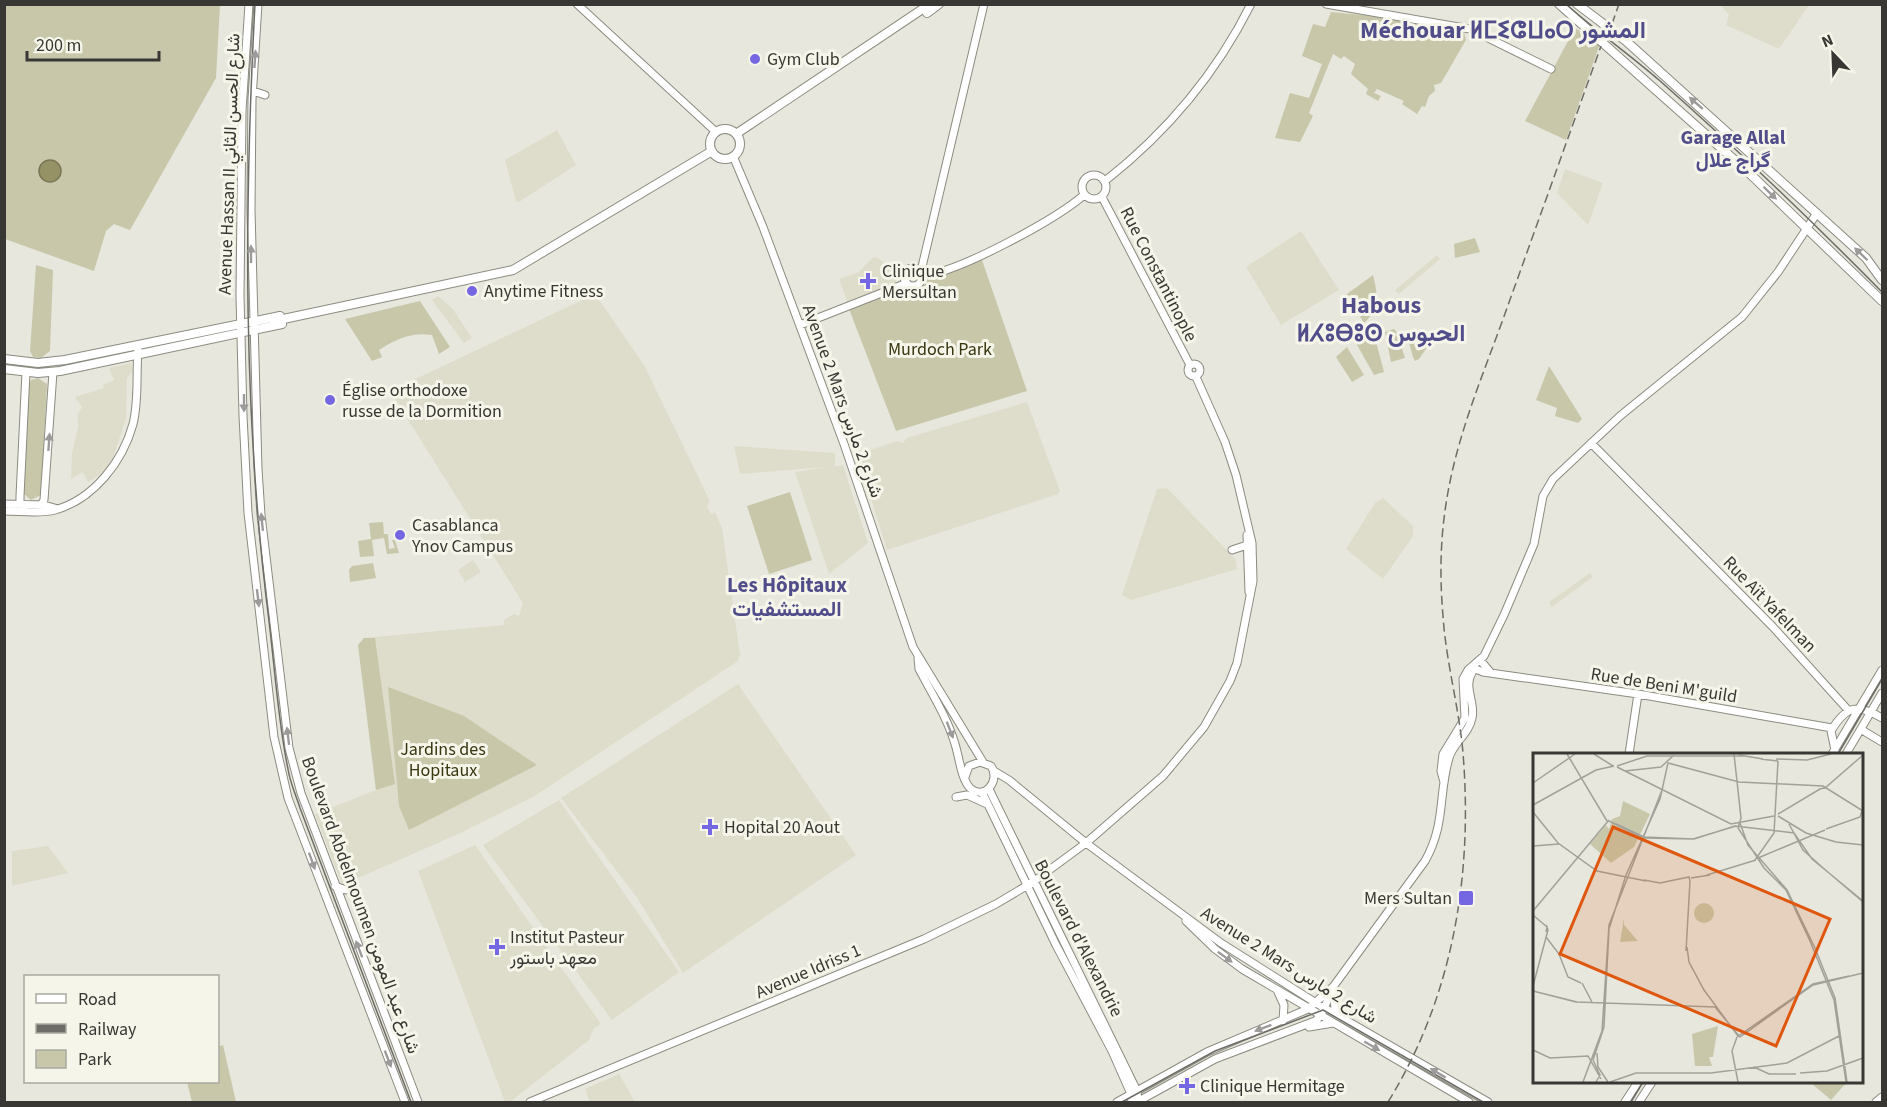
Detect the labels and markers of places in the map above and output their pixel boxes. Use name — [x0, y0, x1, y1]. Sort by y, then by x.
place label: Gym Club — [767, 47, 840, 72]
marker: Gym Club — [748, 52, 762, 66]
place label: Clinique Mersultan — [882, 259, 957, 305]
marker: Clinique Mersultan — [859, 272, 877, 290]
place label: Anytime Fitness — [484, 279, 603, 304]
marker: Anytime Fitness — [465, 284, 479, 298]
place label: Église orthodoxe russe de la Dormition — [342, 378, 502, 424]
marker: Église orthodoxe russe de la Dormition — [323, 393, 337, 407]
place label: Casablanca Ynov Campus — [411, 513, 513, 559]
marker: Casablanca Ynov Campus — [393, 528, 407, 542]
place label: Hopital 20 Aout — [724, 815, 840, 840]
marker: Hopital 20 Aout — [701, 818, 719, 836]
place label: Mers Sultan — [1364, 886, 1452, 911]
marker: Mers Sultan — [1457, 889, 1475, 907]
place label: Institut Pasteur معهد باستور — [509, 925, 625, 971]
marker: Institut Pasteur معهد باستور — [488, 938, 506, 956]
place label: Clinique Hermitage — [1200, 1074, 1345, 1099]
marker: Clinique Hermitage — [1178, 1077, 1196, 1095]

